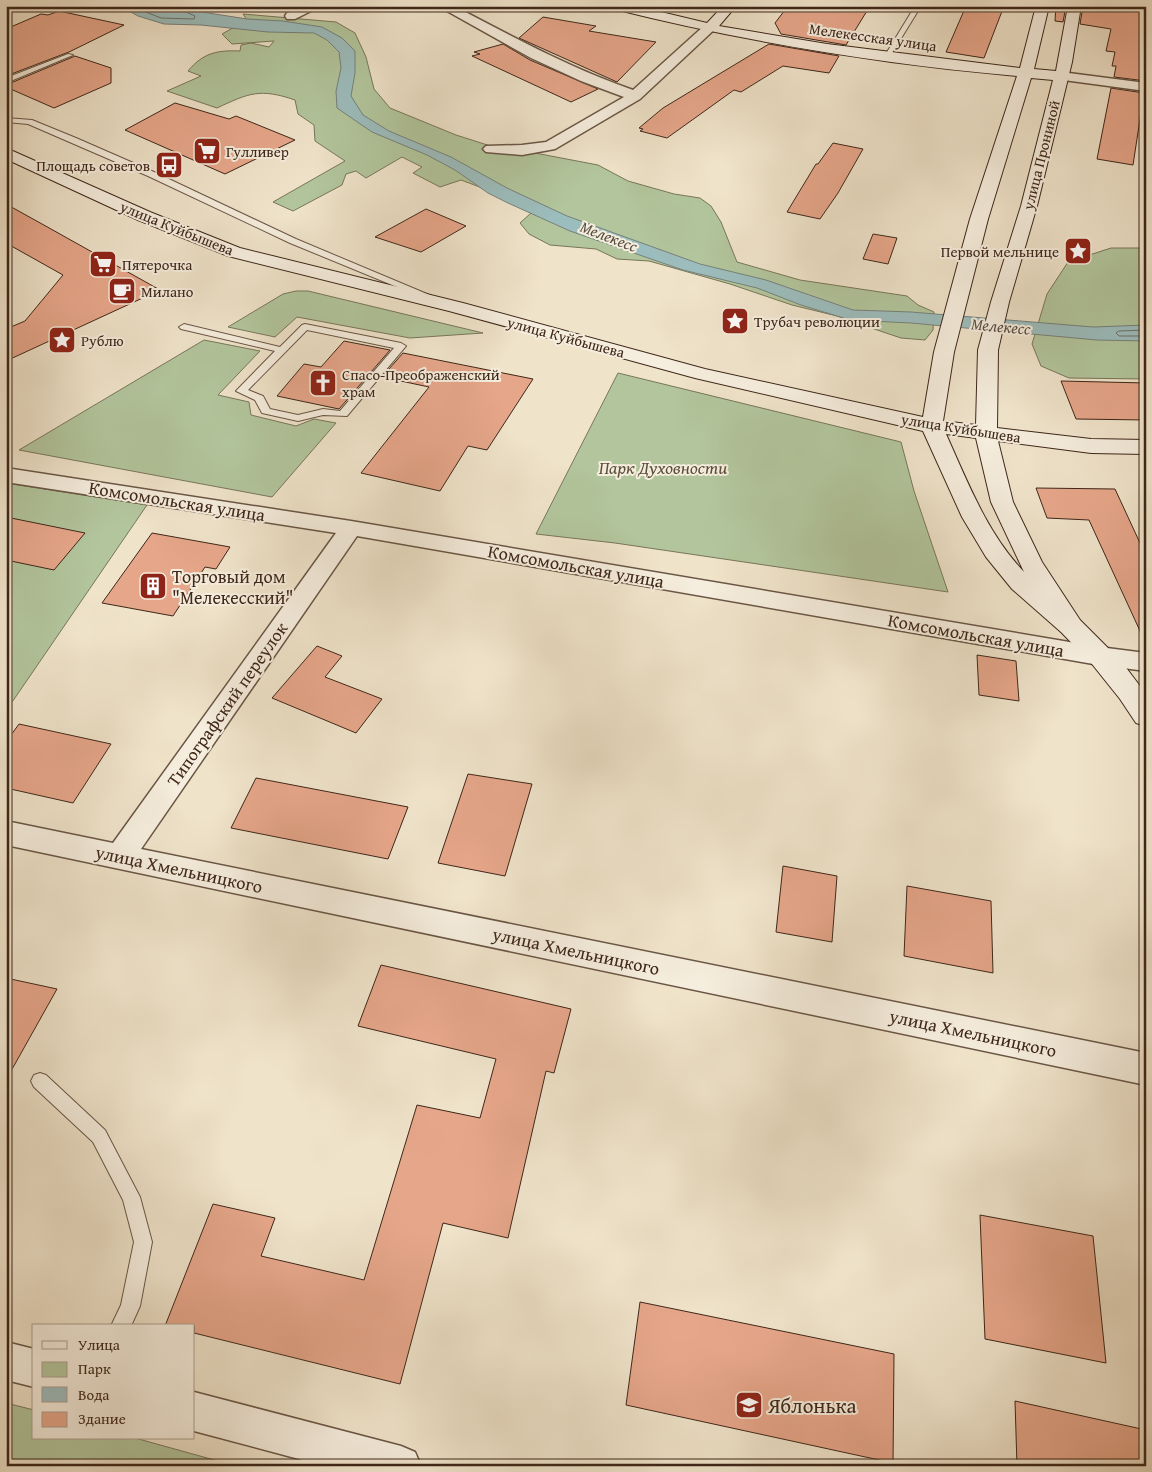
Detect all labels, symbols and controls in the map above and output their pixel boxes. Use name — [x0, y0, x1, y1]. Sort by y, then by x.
street label: Мелекесская улица — [808, 18, 939, 56]
street label: улица Прониной — [1017, 98, 1065, 213]
supermarket icon: Гулливер — [192, 136, 222, 166]
place label: Гулливер — [226, 141, 289, 162]
bus stop icon: Площадь советов — [154, 150, 184, 180]
place label: Площадь советов — [36, 155, 150, 176]
street label: улица Куйбышева — [116, 195, 238, 261]
water label: Мелекесс — [577, 214, 642, 258]
place icon: Первой мельнице — [1063, 236, 1093, 266]
place label: Первой мельнице — [941, 241, 1059, 262]
supermarket icon: Пятерочка — [88, 249, 118, 279]
place label: Пятерочка — [122, 254, 193, 275]
cafe icon: Милано — [107, 276, 137, 306]
place label: Милано — [141, 281, 194, 302]
place icon: Трубач революции — [720, 306, 750, 336]
street label: улица Куйбышева — [504, 311, 628, 363]
place label: Трубач революции — [754, 311, 880, 332]
water label: Мелекесс — [970, 311, 1032, 341]
place icon: Рублю — [47, 325, 77, 355]
place label: Рублю — [81, 330, 124, 351]
place label: Спасо-Преображенский храм — [342, 364, 500, 402]
church icon: Спасо-Преображенский храм — [308, 368, 338, 398]
street label: улица Куйбышева — [899, 408, 1023, 448]
park label: Парк Духовности — [599, 454, 727, 481]
street label: Комсомольская улица — [87, 474, 268, 528]
street label: Комсомольская улица — [486, 537, 667, 595]
place label: Торговый дом "Мелекесский" — [172, 563, 293, 611]
building icon: Торговый дом "Мелекесский" — [138, 571, 168, 601]
street label: Комсомольская улица — [886, 606, 1067, 664]
street label: Типографский переулок — [160, 616, 294, 792]
street label: улица Хмельницкого — [92, 838, 265, 900]
street label: улица Хмельницкого — [489, 920, 662, 982]
street label: улица Хмельницкого — [886, 1002, 1059, 1064]
legend — [32, 1324, 195, 1440]
text: Улица — [78, 1334, 121, 1355]
text: Парк — [78, 1358, 111, 1379]
text: Вода — [78, 1384, 110, 1405]
school or university icon: Яблонька — [734, 1390, 764, 1420]
place label: Яблонька — [767, 1390, 856, 1421]
text: Здание — [78, 1408, 126, 1429]

